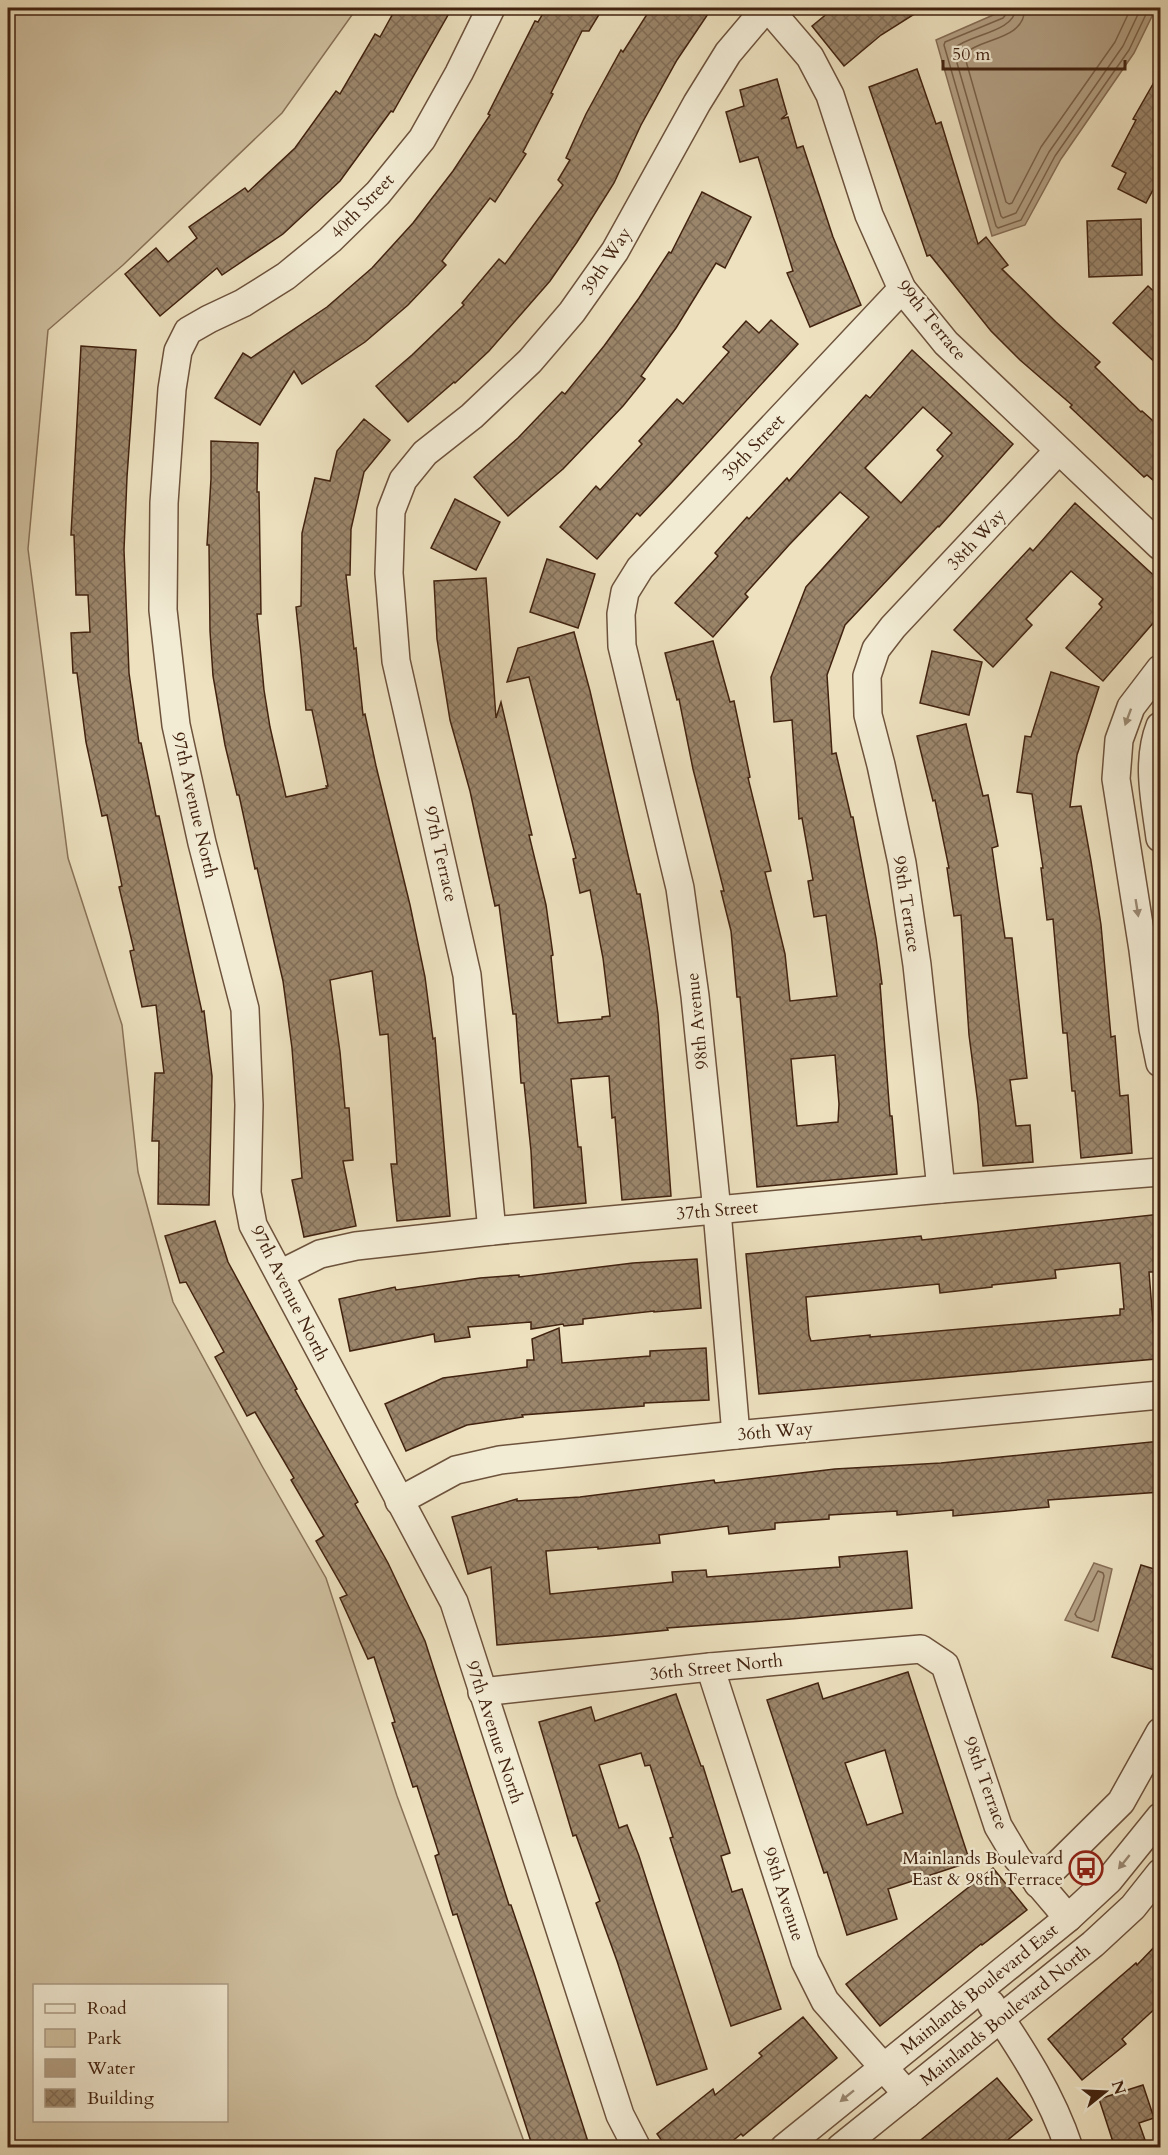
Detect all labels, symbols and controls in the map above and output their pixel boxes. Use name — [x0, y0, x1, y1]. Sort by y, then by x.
scale bar — [943, 33, 1124, 71]
text: 50 m — [952, 42, 991, 67]
street label: 40th Street — [325, 168, 400, 245]
street label: 39th Way — [575, 222, 638, 300]
street label: 99th Terrace — [891, 275, 972, 366]
street label: 39th Street — [716, 409, 791, 486]
street label: 38th Way — [941, 503, 1012, 576]
one-way arrow — [1122, 708, 1132, 726]
street label: 97th Avenue North — [166, 730, 224, 881]
street label: 97th Terrace — [417, 804, 464, 904]
street label: 98th Terrace — [887, 854, 926, 954]
one-way arrow — [1132, 899, 1141, 918]
street label: 98th Avenue — [680, 971, 715, 1071]
street label: 37th Street — [675, 1194, 759, 1227]
street label: 97th Avenue North — [245, 1221, 335, 1365]
street label: 36th Way — [736, 1416, 814, 1447]
street label: 36th Street North — [648, 1648, 784, 1687]
street label: 97th Avenue North — [460, 1657, 530, 1807]
street label: 98th Terrace — [957, 1733, 1014, 1833]
street label: 98th Avenue — [757, 1844, 810, 1944]
place label: Mainlands Boulevard East & 98th Terrace — [902, 1846, 1063, 1892]
bus stop icon: Mainlands Boulevard East & 98th Terrace — [1068, 1850, 1104, 1886]
one-way arrow — [1117, 1854, 1130, 1870]
street label: Mainlands Boulevard East — [895, 1918, 1064, 2061]
street label: Mainlands Boulevard North — [915, 1939, 1096, 2092]
legend — [33, 1984, 228, 2122]
text: Road — [87, 1996, 127, 2021]
text: Park — [87, 2026, 122, 2051]
text: Water — [86, 2056, 136, 2081]
north arrow — [1075, 2062, 1135, 2122]
text: N — [1106, 2078, 1131, 2098]
text: Building — [87, 2086, 155, 2111]
one-way arrow — [839, 2090, 855, 2103]

